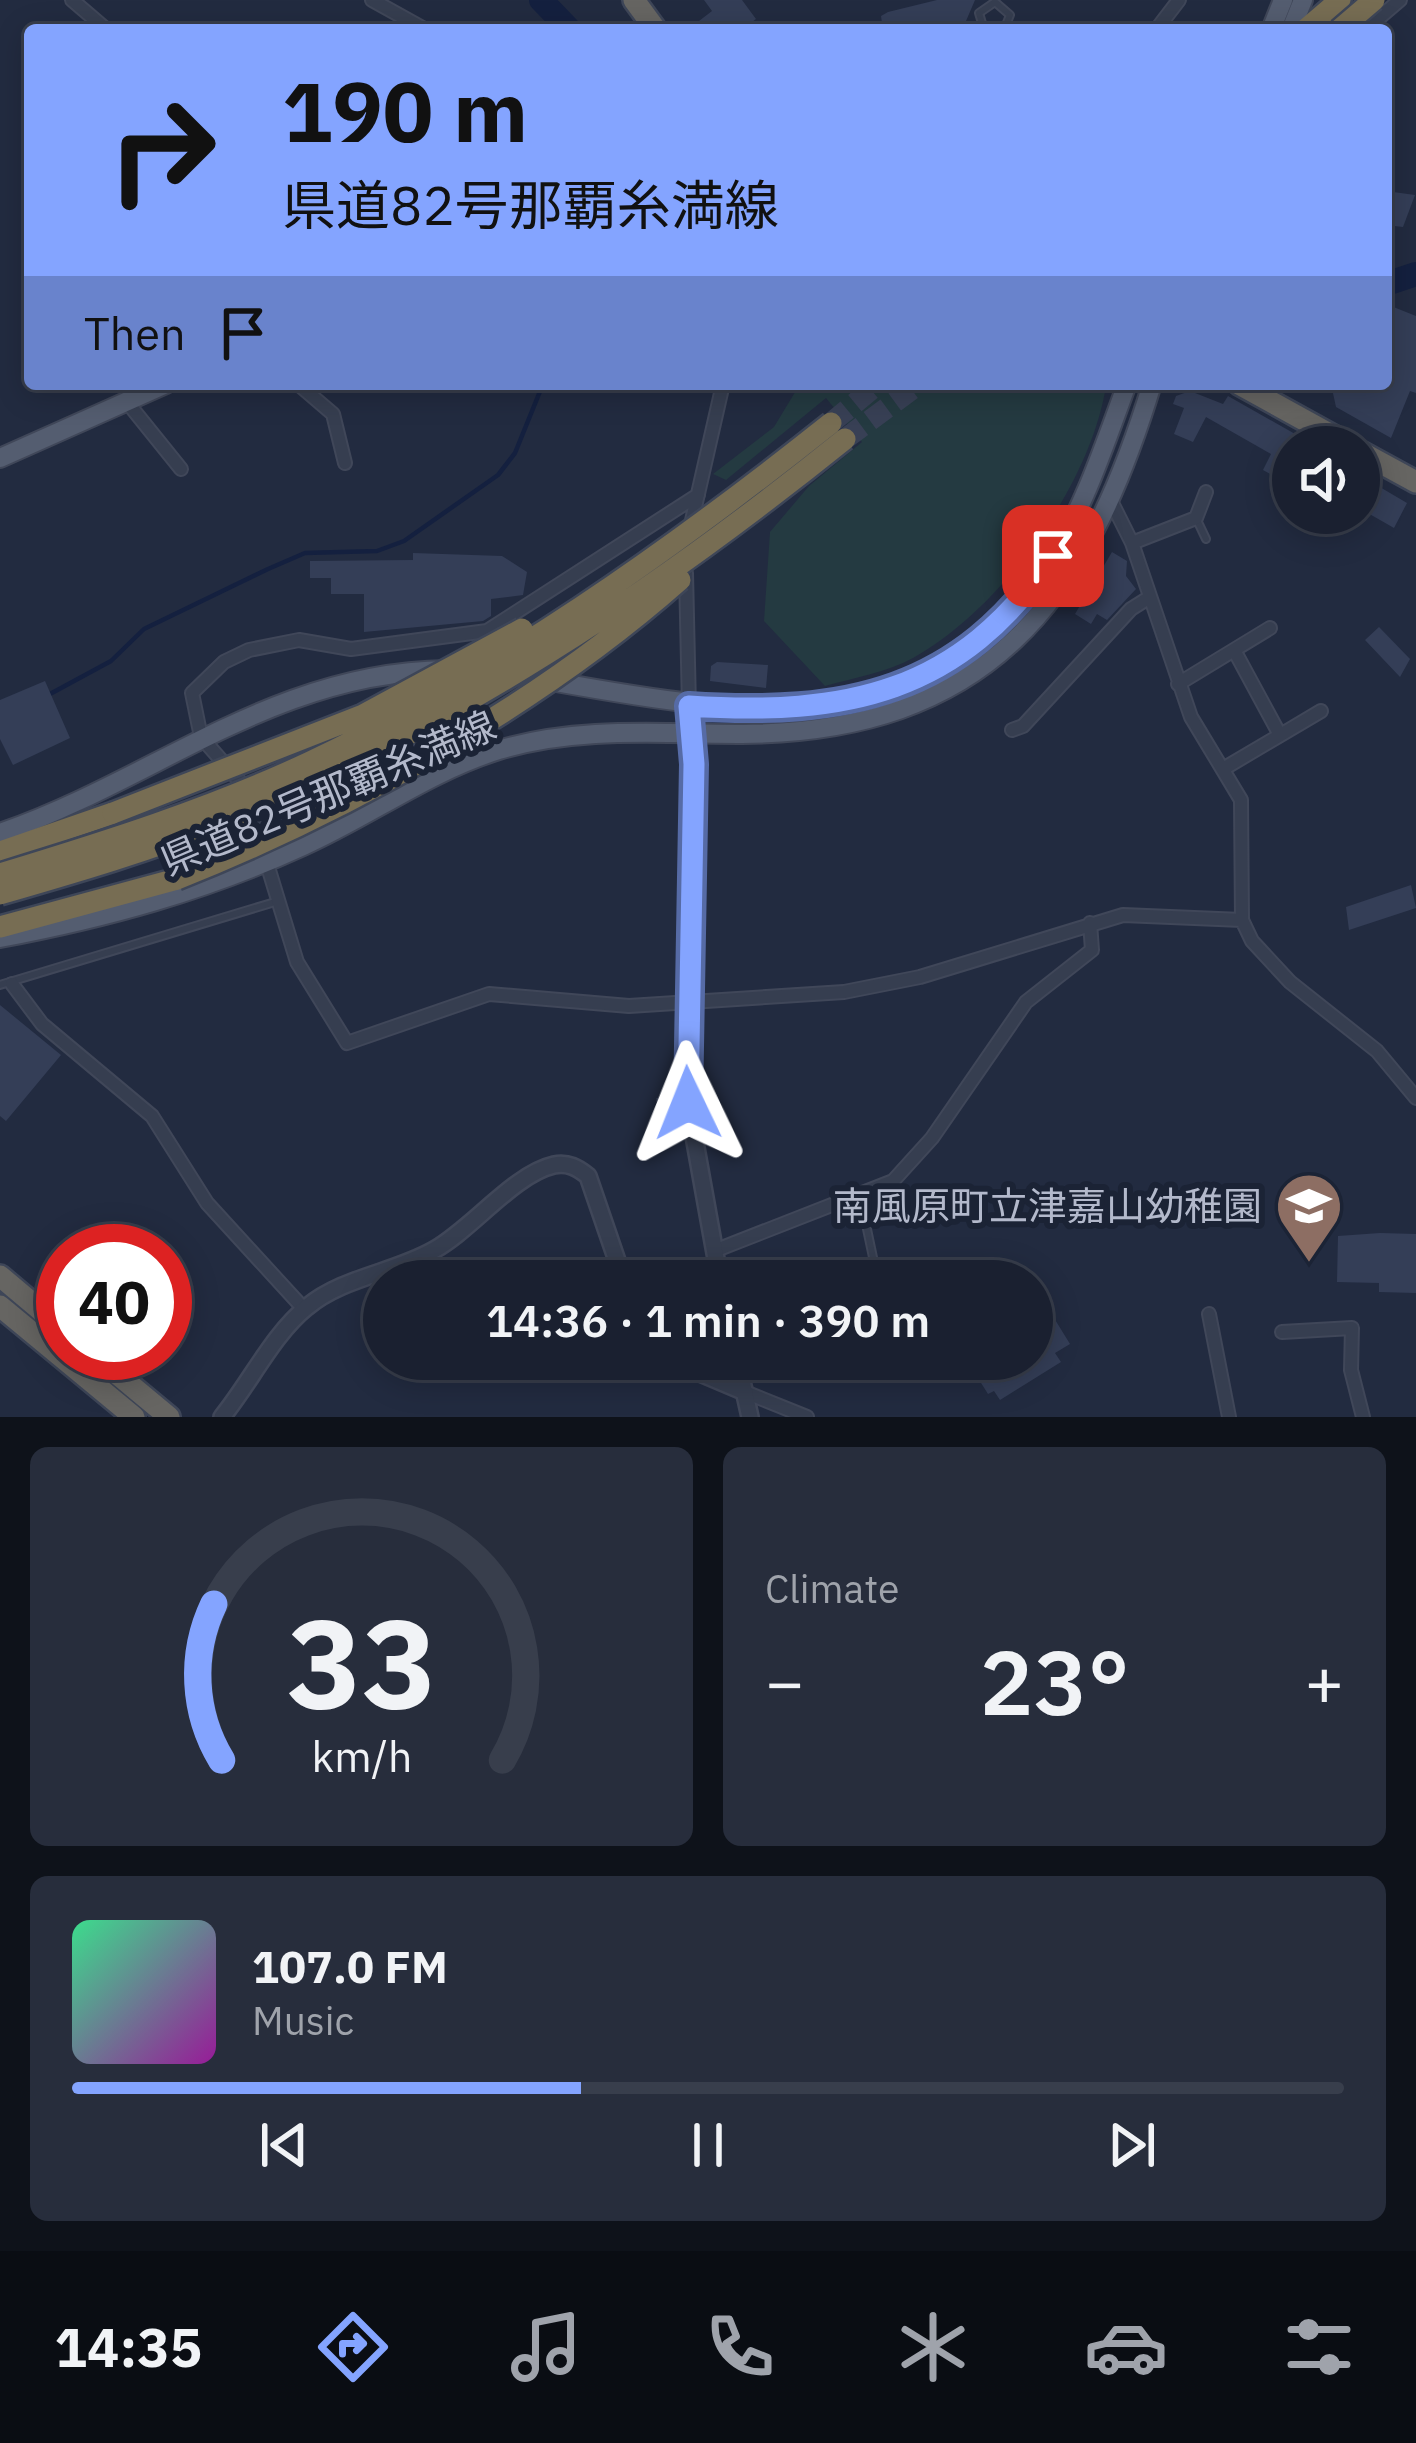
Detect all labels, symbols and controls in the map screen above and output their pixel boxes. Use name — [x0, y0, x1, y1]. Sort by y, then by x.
text: 190 m — [282, 56, 528, 165]
icon: right — [84, 72, 240, 228]
text: 県道82号那覇糸満線 — [282, 170, 779, 240]
icon: arrive — [210, 300, 276, 366]
text: Then — [84, 304, 186, 362]
map controls — [1272, 426, 1380, 534]
button: sound — [1272, 426, 1380, 534]
pin — [1002, 505, 1104, 607]
icon: arrive — [1020, 523, 1086, 589]
street label: 県道82号那覇糸満線 — [153, 699, 503, 886]
position arrow — [625, 1040, 751, 1166]
school or university icon: 南風原町立津嘉山幼稚園 — [1274, 1171, 1344, 1265]
place label: 南風原町立津嘉山幼稚園 — [833, 1180, 1262, 1231]
speed limit sign: 40 — [36, 1224, 192, 1380]
text: 14:36 · 1 min · 390 m — [486, 1291, 930, 1349]
text: Climate — [765, 1563, 899, 1614]
text: 33 — [287, 1581, 436, 1743]
text: 23° — [979, 1623, 1130, 1740]
text: − — [765, 1638, 805, 1724]
text: + — [1304, 1638, 1344, 1724]
text: km/h — [311, 1727, 412, 1783]
text: 107.0 FM — [252, 1937, 448, 1995]
text: Music — [252, 1995, 354, 2046]
icon: previous — [251, 2112, 317, 2178]
icon: pause — [675, 2112, 741, 2178]
icon: next — [1099, 2112, 1165, 2178]
icon: directions — [311, 2305, 395, 2389]
icon: music — [504, 2305, 588, 2389]
icon: phone — [698, 2305, 782, 2389]
icon: climate — [891, 2305, 975, 2389]
icon: car — [1084, 2305, 1168, 2389]
icon: filters — [1277, 2305, 1361, 2389]
text: 14:35 — [55, 2312, 202, 2382]

